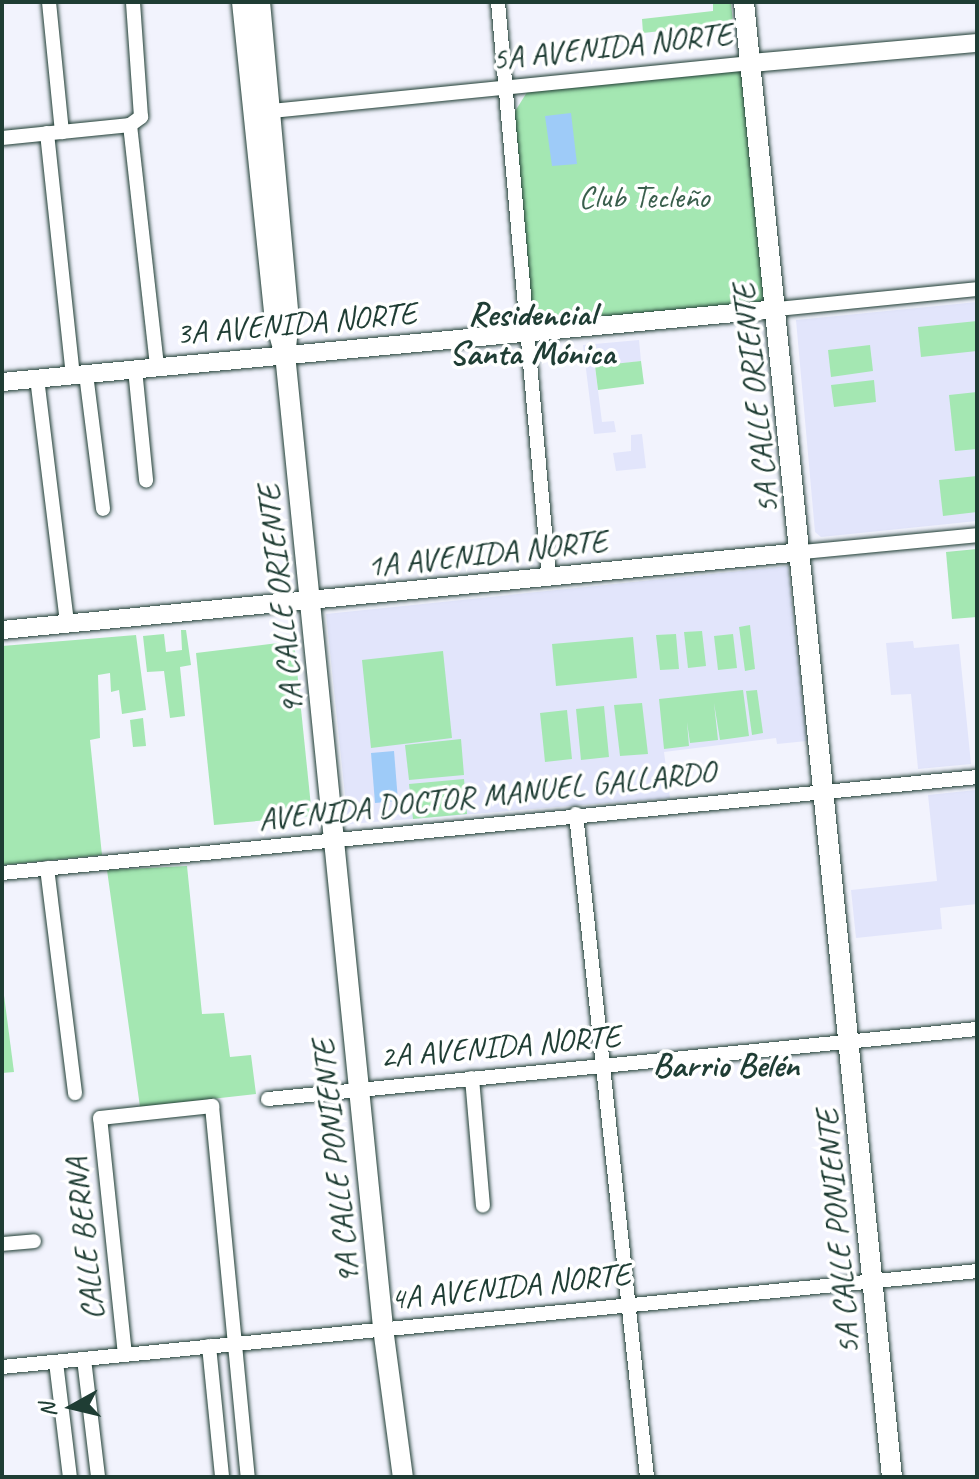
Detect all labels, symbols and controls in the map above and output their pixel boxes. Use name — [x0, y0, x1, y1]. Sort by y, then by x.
street label: 5A AVENIDA NORTE — [490, 15, 734, 79]
park label: Club Tecleño — [579, 178, 709, 216]
street label: 5A CALLE ORIENTE — [725, 283, 787, 515]
district label: Residencial Santa Mónica — [449, 293, 615, 372]
street label: 3A AVENIDA NORTE — [175, 294, 417, 354]
street label: 9A CALLE ORIENTE — [250, 484, 312, 716]
street label: 1A AVENIDA NORTE — [365, 522, 609, 586]
street label: AVENIDA DOCTOR MANUEL GALLARDO — [257, 753, 717, 839]
street label: 2A AVENIDA NORTE — [379, 1017, 621, 1077]
street label: 9A CALLE PONIENTE — [304, 1038, 368, 1286]
district label: Barrio Belén — [653, 1045, 799, 1085]
street label: 5A CALLE PONIENTE — [808, 1108, 868, 1356]
street label: CALLE BERNA — [57, 1156, 113, 1322]
street label: 4A AVENIDA NORTE — [388, 1255, 632, 1319]
north arrow — [32, 1367, 112, 1447]
text: N — [33, 1402, 63, 1419]

